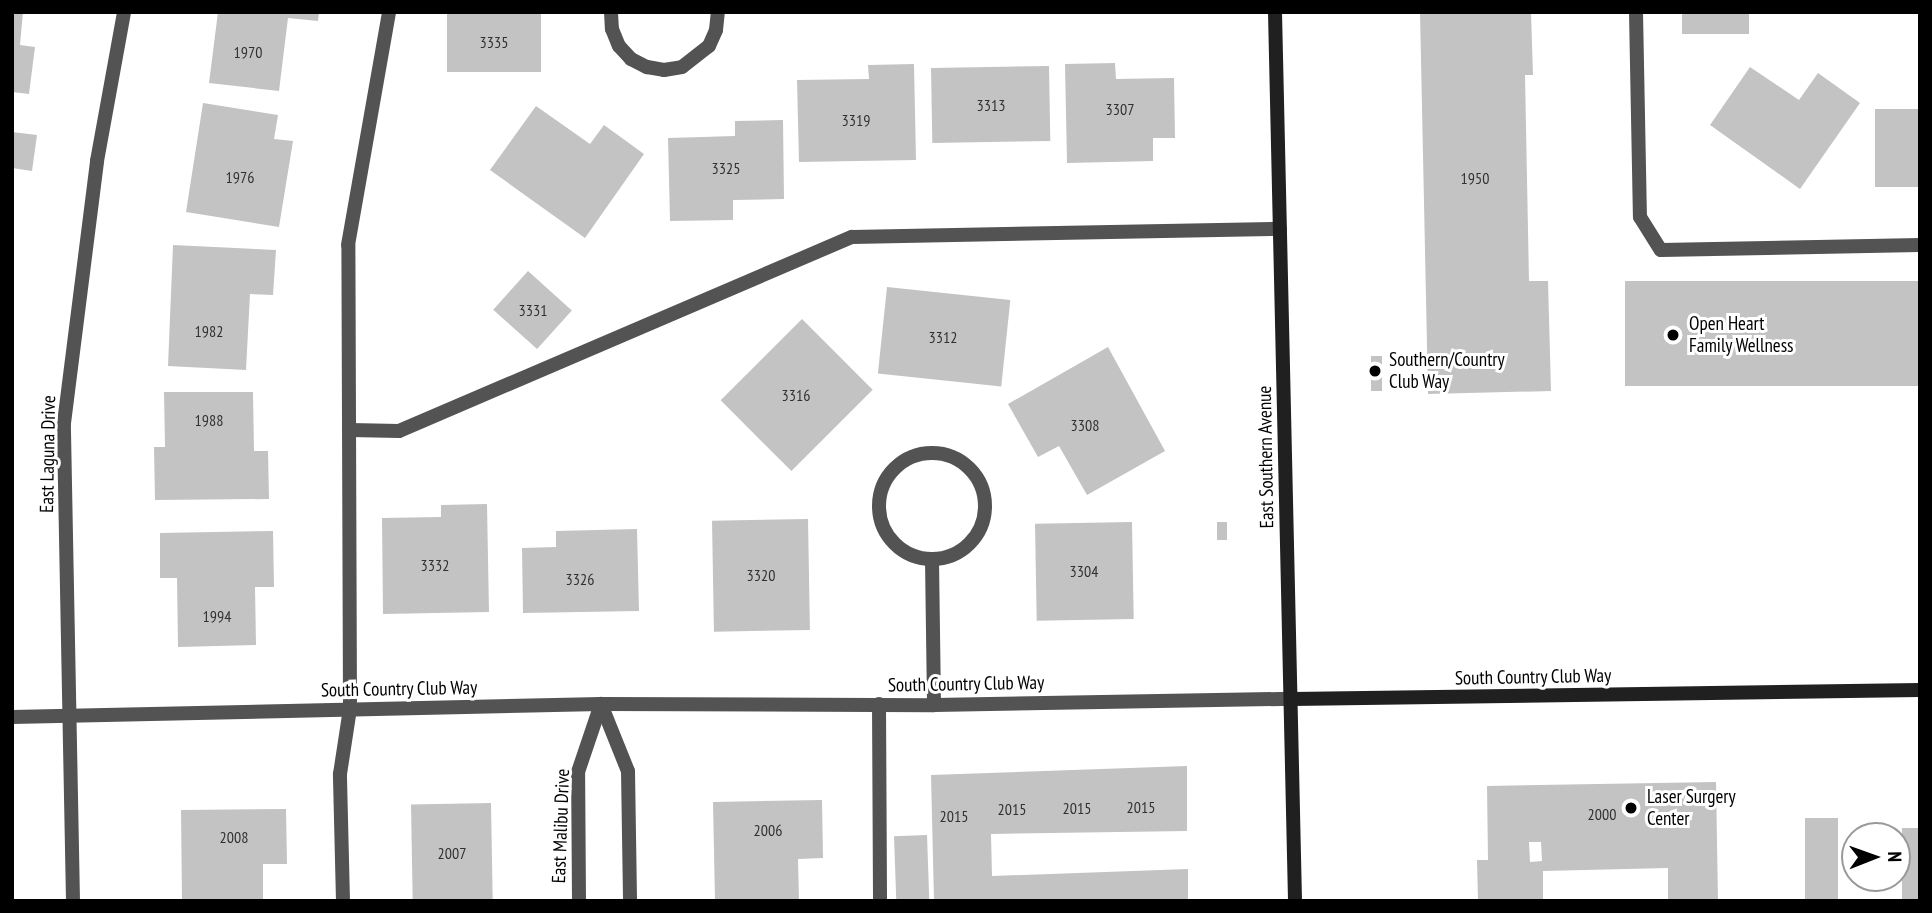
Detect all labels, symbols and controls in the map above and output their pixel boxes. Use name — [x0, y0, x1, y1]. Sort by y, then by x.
house number: 3335 — [480, 32, 508, 52]
house number: 1970 — [234, 42, 262, 62]
house number: 3313 — [977, 95, 1005, 115]
house number: 3307 — [1106, 99, 1134, 119]
house number: 3319 — [842, 110, 870, 130]
house number: 3325 — [712, 158, 740, 178]
house number: 1976 — [226, 167, 254, 187]
house number: 1950 — [1461, 168, 1489, 188]
house number: 3331 — [519, 300, 547, 320]
place label: Open Heart Family Wellness — [1689, 313, 1794, 357]
house number: 1982 — [195, 321, 223, 341]
marker: Open Heart Family Wellness — [1663, 325, 1683, 345]
house number: 3312 — [929, 327, 957, 347]
place label: Southern/Country Club Way — [1389, 349, 1505, 393]
marker: Southern/Country Club Way — [1367, 363, 1383, 379]
house number: 3316 — [782, 385, 810, 405]
street label: East Southern Avenue — [1253, 385, 1279, 529]
street label: East Laguna Drive — [36, 395, 60, 513]
house number: 1988 — [195, 410, 223, 430]
house number: 3308 — [1071, 415, 1099, 435]
house number: 3332 — [421, 555, 449, 575]
house number: 3304 — [1070, 561, 1098, 581]
house number: 3320 — [747, 565, 775, 585]
house number: 3326 — [566, 569, 594, 589]
house number: 1994 — [203, 606, 231, 626]
street label: South Country Club Way — [1454, 664, 1612, 690]
street label: South Country Club Way — [887, 671, 1045, 697]
street label: South Country Club Way — [320, 676, 478, 702]
street label: East Malibu Drive — [548, 768, 574, 884]
place label: Laser Surgery Center — [1647, 786, 1736, 830]
house number: 2015 — [1127, 797, 1155, 817]
house number: 2015 — [1063, 798, 1091, 818]
marker: Laser Surgery Center — [1621, 798, 1641, 818]
house number: 2015 — [998, 799, 1026, 819]
house number: 2000 — [1588, 804, 1616, 824]
house number: 2015 — [940, 806, 968, 826]
house number: 2006 — [754, 820, 782, 840]
north arrow — [1841, 822, 1911, 892]
house number: 2008 — [220, 827, 248, 847]
house number: 2007 — [438, 843, 466, 863]
text: N — [1883, 851, 1907, 862]

